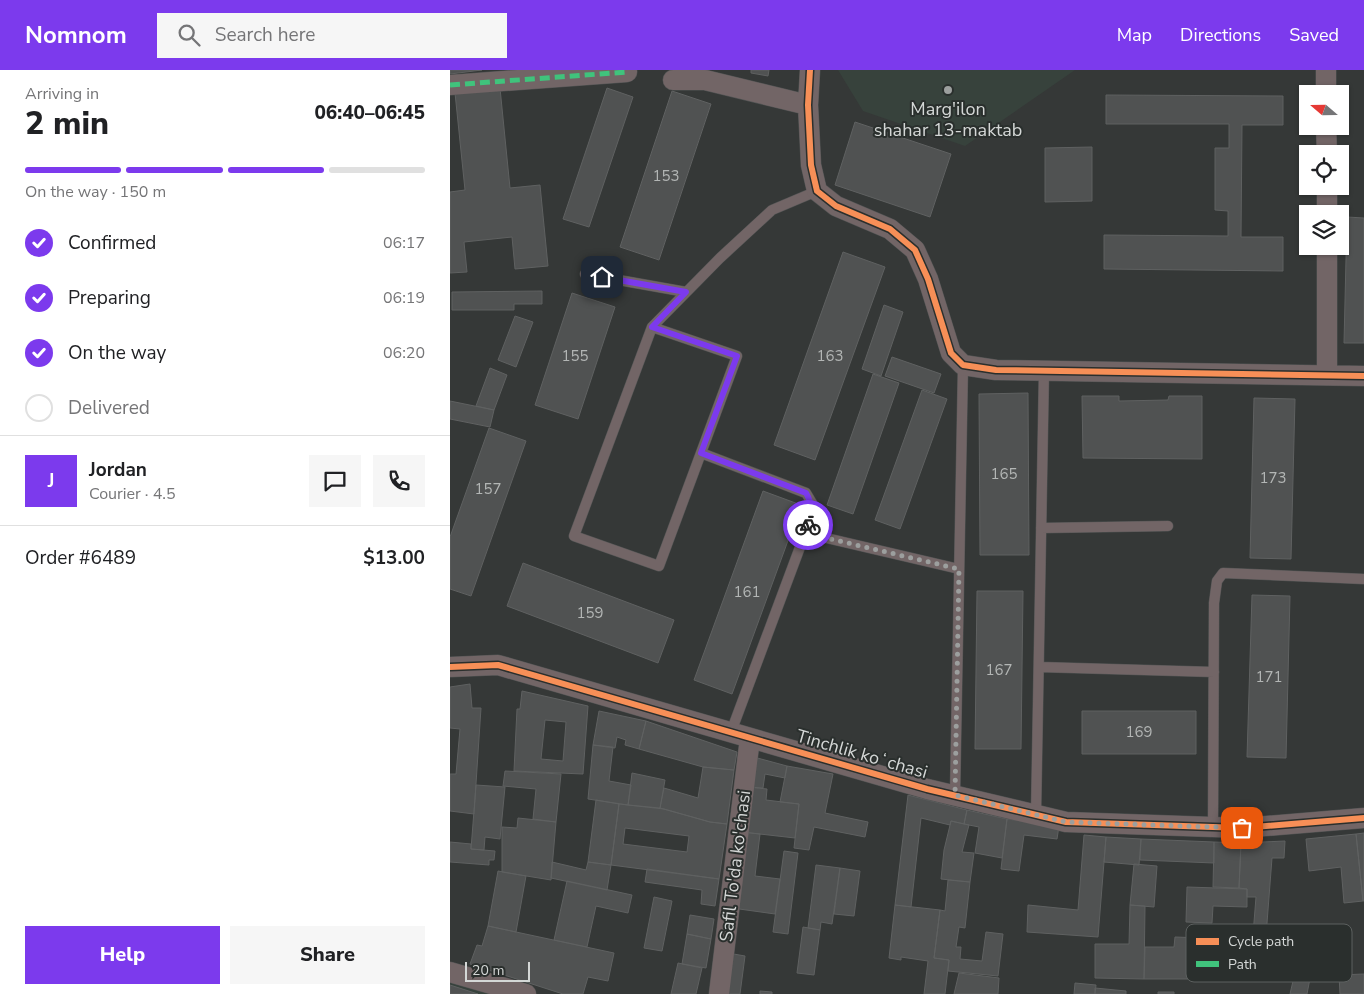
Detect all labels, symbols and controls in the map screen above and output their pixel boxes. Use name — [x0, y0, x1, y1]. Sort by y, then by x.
search box — [157, 13, 507, 58]
text: Nomnom — [25, 19, 127, 51]
icon: search — [175, 21, 203, 49]
text: Search here — [215, 22, 315, 48]
text: Map — [1117, 23, 1152, 47]
text: Directions — [1180, 23, 1261, 47]
text: Saved — [1289, 23, 1339, 47]
text: Arriving in — [25, 83, 99, 105]
marker: Marg'ilon shahar 13-maktab — [942, 84, 954, 96]
north arrow — [1299, 85, 1349, 135]
map controls — [1299, 85, 1349, 255]
place label: Marg'ilon shahar 13-maktab — [874, 97, 1022, 142]
text: 06:40–06:45 — [314, 100, 425, 126]
text: 2 min — [25, 102, 109, 145]
button: locate — [1299, 145, 1349, 195]
house number: 153 — [652, 166, 680, 186]
text: On the way · 150 m — [25, 181, 166, 203]
button: layers — [1299, 205, 1349, 255]
icon: check — [25, 229, 53, 257]
text: Confirmed — [68, 230, 156, 256]
text: 06:17 — [383, 232, 425, 254]
pin — [581, 256, 623, 298]
icon: home — [588, 263, 616, 291]
icon: check — [25, 284, 53, 312]
text: Preparing — [68, 285, 151, 311]
text: 06:19 — [383, 287, 425, 309]
icon: check — [25, 339, 53, 367]
text: On the way — [68, 340, 166, 366]
text: 06:20 — [383, 342, 425, 364]
house number: 155 — [561, 346, 589, 366]
house number: 163 — [816, 346, 844, 366]
text: Delivered — [68, 395, 150, 421]
button: chat — [309, 455, 361, 507]
button: phone — [373, 455, 425, 507]
text: Jordan — [89, 457, 147, 483]
house number: 165 — [990, 464, 1018, 484]
text: J — [48, 468, 54, 494]
house number: 173 — [1259, 468, 1287, 488]
house number: 157 — [474, 479, 502, 499]
text: Courier · 4.5 — [89, 483, 175, 505]
courier — [783, 500, 833, 550]
icon: bike — [794, 511, 822, 539]
text: Order #6489 — [25, 545, 136, 571]
text: $13.00 — [363, 545, 425, 571]
house number: 161 — [733, 582, 761, 602]
house number: 159 — [576, 603, 604, 623]
house number: 167 — [985, 660, 1013, 680]
house number: 171 — [1255, 667, 1283, 687]
house number: 169 — [1125, 722, 1153, 742]
street label: Tinchlik koʻchasi — [793, 724, 931, 784]
street label: Safil To'da ko'chasi — [714, 789, 756, 943]
pin — [1221, 807, 1263, 849]
icon: bag — [1228, 814, 1256, 842]
legend — [1186, 924, 1352, 982]
button: Help — [25, 926, 220, 984]
button: Share — [230, 926, 425, 984]
text: Cycle path — [1228, 932, 1294, 951]
text: Path — [1228, 955, 1257, 974]
scale bar — [465, 959, 530, 982]
text: 20 m — [472, 961, 504, 980]

